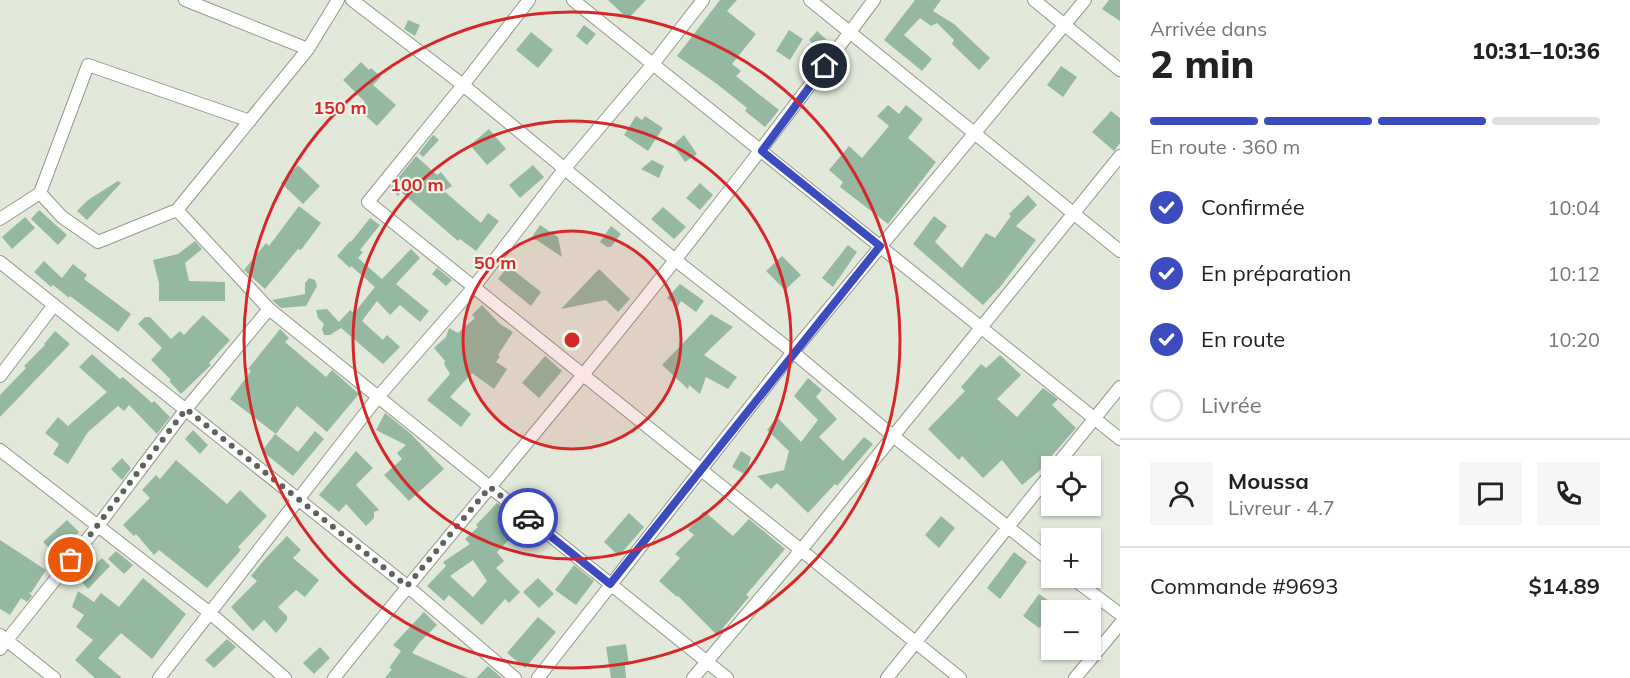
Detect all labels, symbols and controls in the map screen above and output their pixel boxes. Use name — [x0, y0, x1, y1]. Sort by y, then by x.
text: Arrivée dans — [1150, 16, 1267, 41]
text: 10:31–10:36 — [1472, 37, 1600, 65]
text: 2 min — [1150, 39, 1255, 88]
pin — [799, 40, 850, 91]
icon: home — [808, 49, 841, 82]
text: 150 m — [313, 96, 367, 119]
text: En route · 360 m — [1150, 134, 1300, 159]
text: 100 m — [390, 173, 444, 196]
icon: check — [1150, 191, 1183, 224]
text: Confirmée — [1201, 193, 1305, 221]
text: 10:04 — [1547, 195, 1600, 220]
text: 50 m — [474, 251, 516, 274]
icon: check — [1150, 257, 1183, 290]
text: En préparation — [1201, 259, 1351, 287]
text: 10:12 — [1547, 261, 1600, 286]
icon: check — [1150, 323, 1183, 356]
text: En route — [1201, 325, 1285, 353]
text: 10:20 — [1547, 327, 1600, 352]
centre of rings — [562, 330, 582, 350]
text: Livrée — [1201, 391, 1262, 419]
map controls — [1041, 456, 1101, 660]
button: locate — [1041, 456, 1101, 516]
button: person — [1150, 462, 1213, 525]
button: chat — [1459, 462, 1522, 525]
button: phone — [1537, 462, 1600, 525]
text: Moussa — [1228, 467, 1309, 495]
courier — [498, 488, 558, 548]
text: Livreur · 4.7 — [1228, 495, 1335, 520]
icon: car — [512, 502, 545, 535]
button: + — [1041, 528, 1101, 588]
pin — [45, 534, 96, 585]
icon: bag — [54, 543, 87, 576]
text: Commande #9693 — [1150, 572, 1338, 600]
text: $14.89 — [1529, 572, 1600, 600]
button: − — [1041, 600, 1101, 660]

